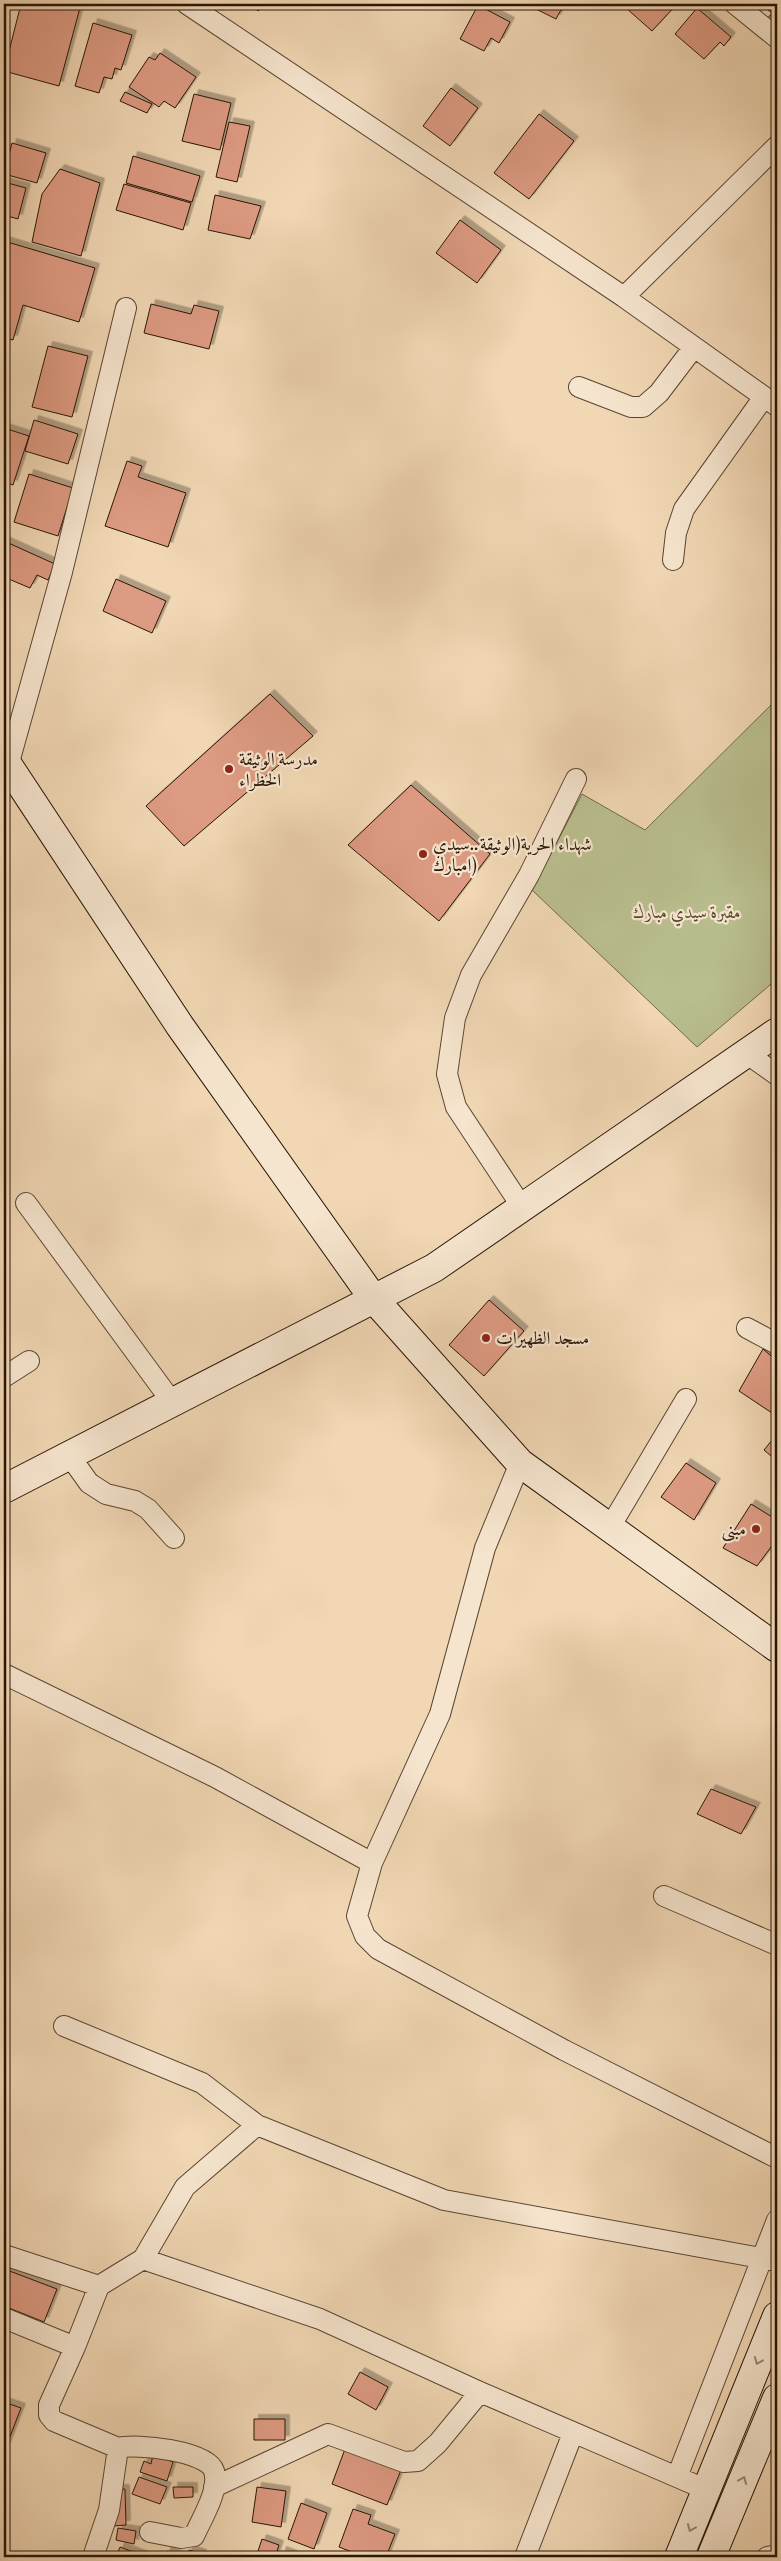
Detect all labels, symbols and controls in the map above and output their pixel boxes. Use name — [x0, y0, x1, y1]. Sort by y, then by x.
place label: مدرسة الوثيقة الخظراء — [239, 748, 318, 794]
marker: مدرسة الوثيقة الخظراء — [223, 763, 235, 775]
place label: شهداء الحرية(الوثيقة..سيدي امبارك) — [433, 833, 592, 879]
marker: شهداء الحرية(الوثيقة..سيدي امبارك) — [417, 848, 429, 860]
park label: مقبرة سيدي مبارك — [633, 901, 741, 927]
place label: مسجد الظهيرات — [496, 1327, 589, 1352]
marker: مسجد الظهيرات — [480, 1332, 492, 1344]
place label: مبنى — [722, 1518, 746, 1543]
marker: مبنى — [750, 1523, 762, 1535]
one-way arrow — [754, 2356, 765, 2365]
one-way arrow — [737, 2476, 748, 2485]
one-way arrow — [687, 2523, 698, 2532]

